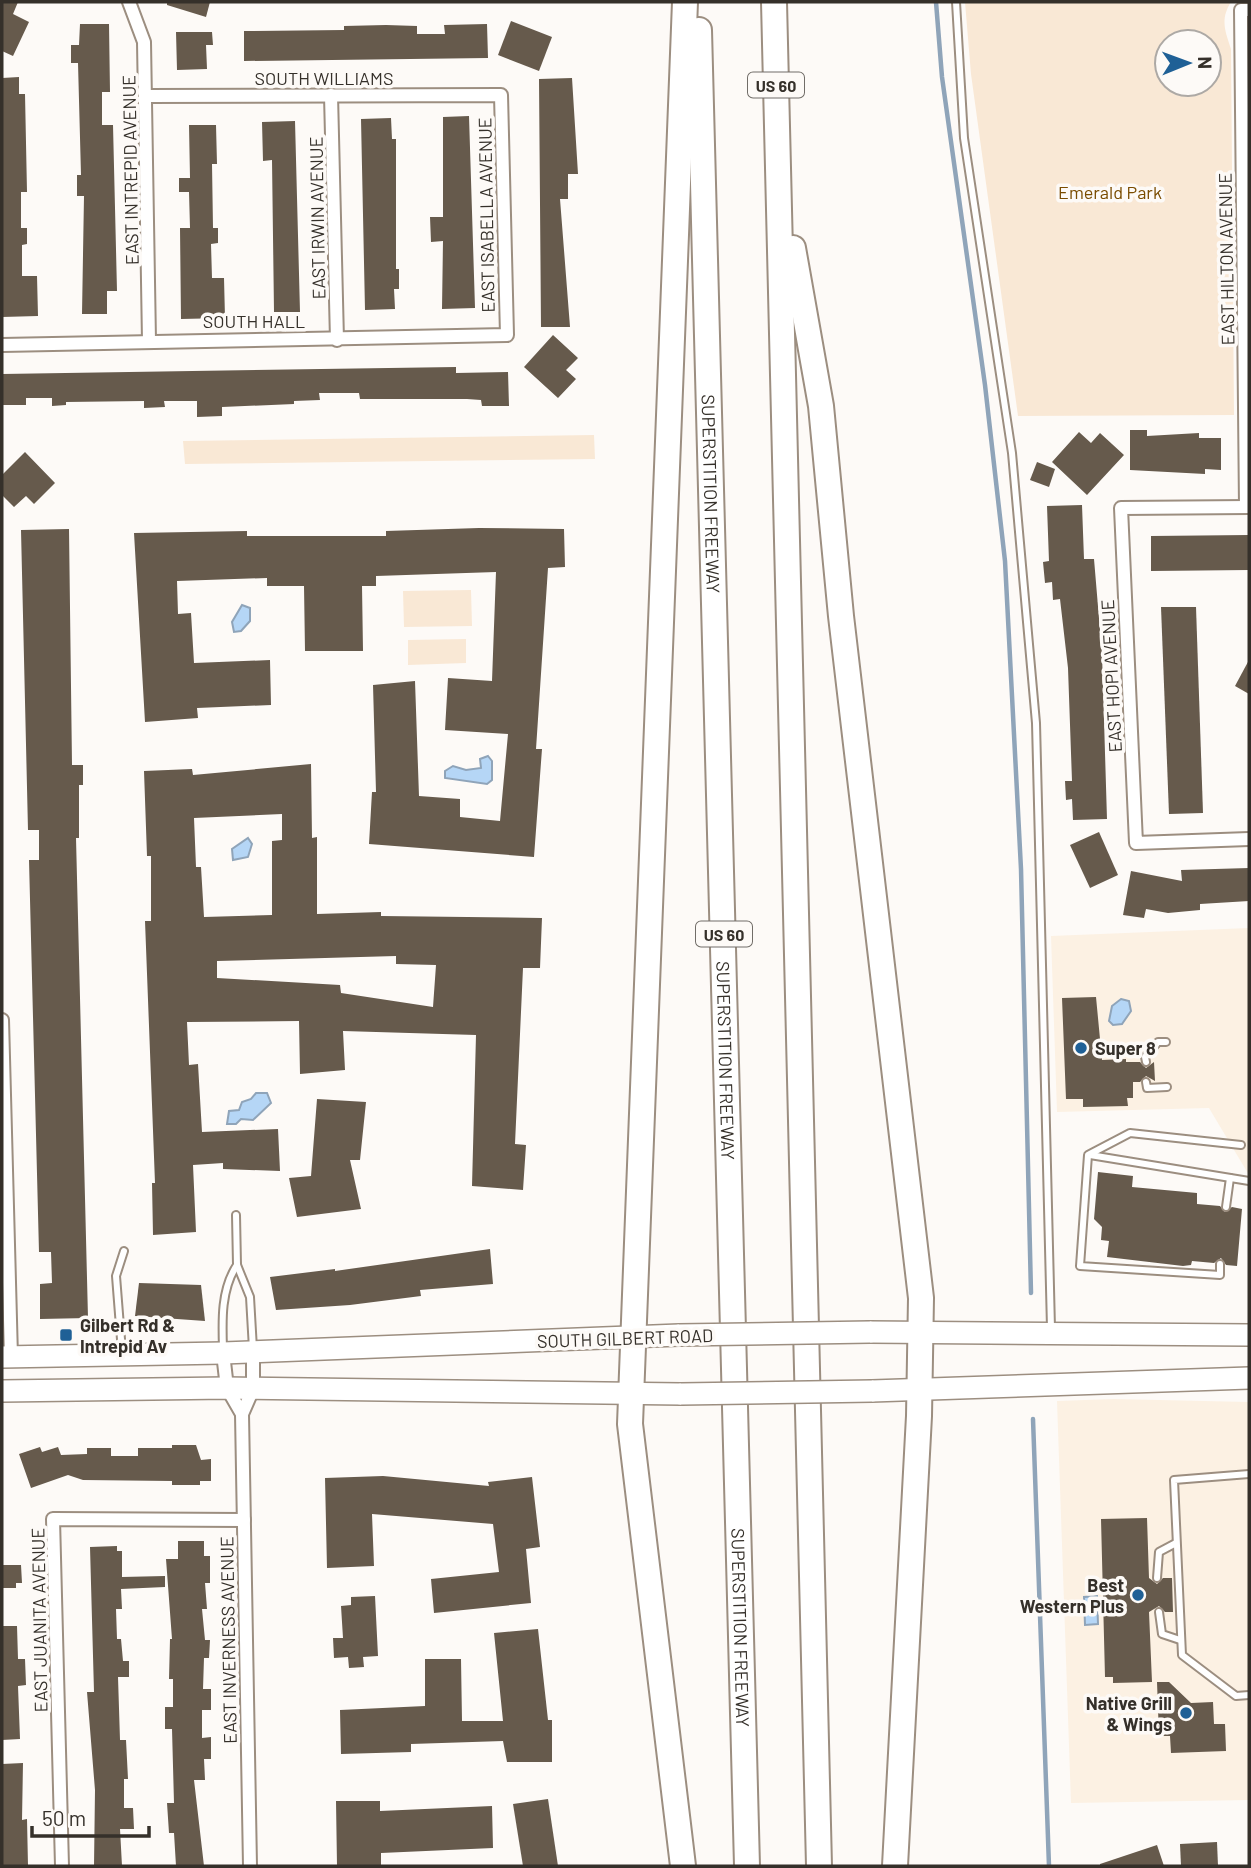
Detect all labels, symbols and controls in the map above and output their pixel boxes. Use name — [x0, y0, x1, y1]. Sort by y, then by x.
north arrow — [1153, 28, 1223, 98]
text: N — [1194, 56, 1217, 69]
street label: SOUTH WILLIAMS — [255, 67, 393, 89]
road number: US 60 — [748, 72, 804, 97]
street label: EAST INTREPID AVENUE — [117, 75, 143, 265]
street label: EAST ISABELLA AVENUE — [473, 117, 499, 313]
street label: EAST IRWIN AVENUE — [305, 136, 329, 300]
street label: EAST HILTON AVENUE — [1213, 173, 1239, 345]
park label: Emerald Park — [1058, 181, 1162, 203]
street label: SOUTH HALL — [203, 310, 305, 332]
street label: SUPERSTITION FREEWAY — [698, 394, 725, 594]
street label: EAST HOPI AVENUE — [1096, 599, 1126, 753]
road number: US 60 — [696, 922, 752, 946]
street label: SUPERSTITION FREEWAY — [712, 961, 740, 1160]
place label: Super 8 — [1095, 1037, 1156, 1059]
marker: Super 8 — [1073, 1040, 1089, 1056]
place label: Gilbert Rd & Intrepid Av — [80, 1314, 175, 1357]
street label: SOUTH GILBERT ROAD — [537, 1324, 713, 1352]
marker: Gilbert Rd & Intrepid Av — [58, 1327, 74, 1343]
street label: EAST JUANITA AVENUE — [26, 1528, 52, 1712]
street label: SUPERSTITION FREEWAY — [727, 1528, 754, 1727]
street label: EAST INVERNESS AVENUE — [215, 1536, 241, 1744]
place label: Best Western Plus — [1020, 1574, 1124, 1617]
marker: Best Western Plus — [1130, 1587, 1146, 1603]
place label: Native Grill & Wings — [1086, 1692, 1172, 1735]
marker: Native Grill & Wings — [1178, 1705, 1194, 1721]
scale bar — [32, 1794, 149, 1838]
text: 50 m — [42, 1805, 86, 1830]

